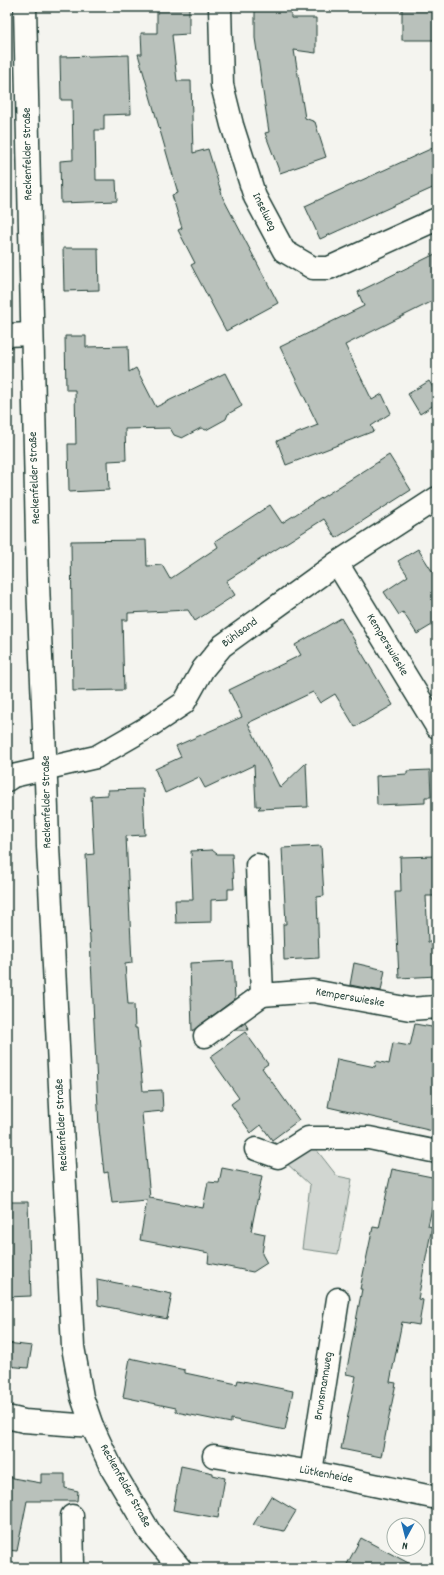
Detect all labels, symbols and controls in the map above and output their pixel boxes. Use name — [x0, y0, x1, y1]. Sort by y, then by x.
street label: Reckenfelder Straße — [19, 107, 37, 201]
street label: Inselweg — [247, 190, 281, 234]
street label: Reckenfelder Straße — [25, 431, 45, 525]
street label: Kemperswieske — [362, 611, 412, 679]
street label: Bühlsand — [218, 614, 262, 652]
street label: Reckenfelder Straße — [38, 755, 56, 849]
street label: Kemperswieske — [314, 984, 386, 1012]
street label: Reckenfelder Straße — [51, 1078, 73, 1172]
street label: Brunsmannweg — [310, 1351, 338, 1421]
street label: Reckenfelder Straße — [95, 1441, 155, 1531]
street label: Lütkenheide — [298, 1461, 354, 1489]
north arrow — [386, 1517, 426, 1557]
text: N — [401, 1537, 409, 1553]

